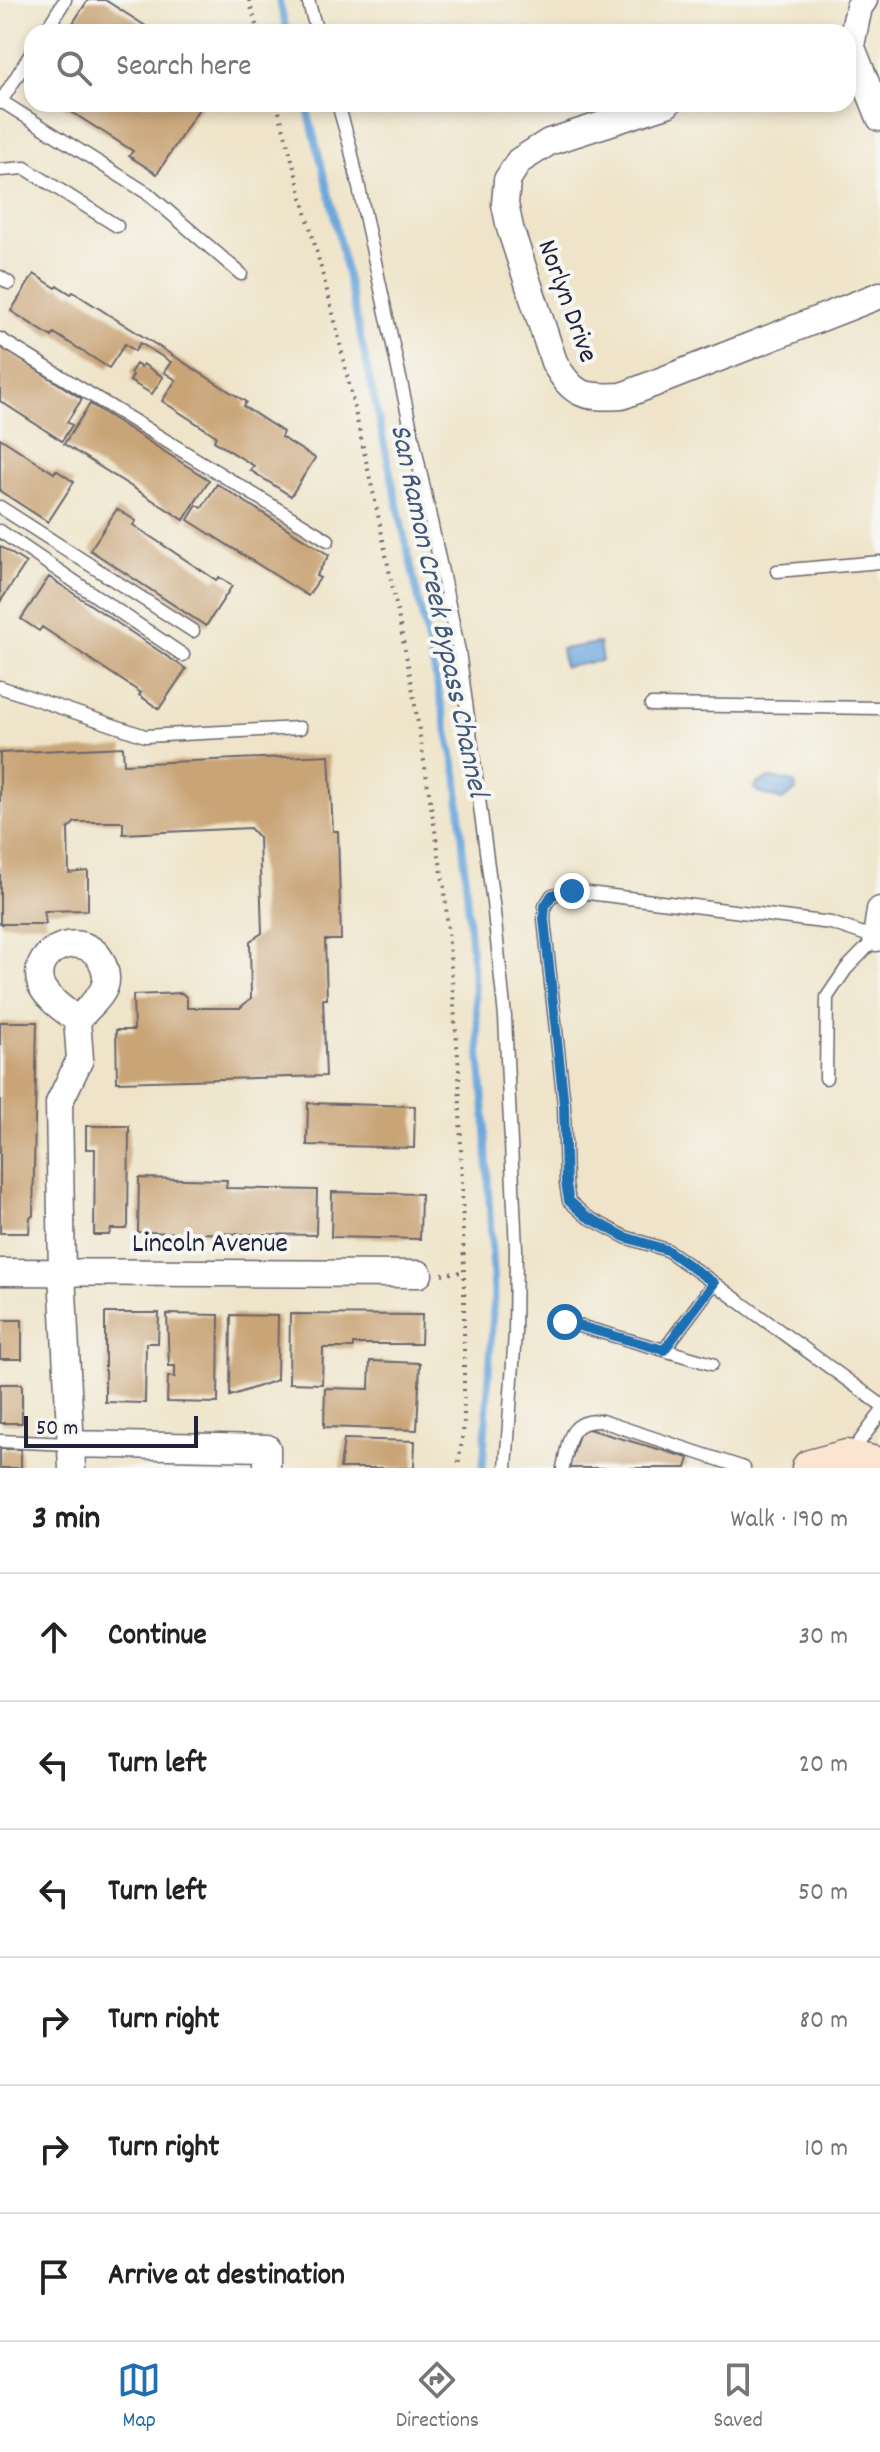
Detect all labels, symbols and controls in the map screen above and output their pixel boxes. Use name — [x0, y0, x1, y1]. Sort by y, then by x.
search box — [24, 24, 856, 112]
icon: search — [52, 46, 96, 90]
text: Search here — [116, 47, 252, 90]
street label: Norlyn Drive — [525, 235, 606, 369]
water label: San Ramon Creek Bypass Channel — [376, 421, 498, 804]
route end — [554, 873, 590, 909]
street label: Lincoln Avenue — [132, 1226, 288, 1266]
route start — [547, 1304, 583, 1340]
scale bar — [24, 1412, 198, 1448]
text: 50 m — [36, 1414, 78, 1445]
text: 3 min — [32, 1496, 100, 1545]
text: Walk · 190 m — [731, 1502, 848, 1539]
icon: ahead — [32, 1615, 76, 1659]
text: Continue — [108, 1616, 207, 1659]
text: 30 m — [798, 1619, 848, 1656]
icon: left — [32, 1743, 76, 1787]
text: Turn left — [108, 1744, 207, 1787]
text: 20 m — [799, 1747, 848, 1784]
icon: left — [32, 1871, 76, 1915]
text: Turn left — [108, 1872, 207, 1915]
text: 50 m — [798, 1875, 848, 1912]
icon: right — [32, 1999, 76, 2043]
text: Turn right — [108, 2000, 219, 2043]
text: 80 m — [800, 2003, 848, 2040]
icon: right — [32, 2127, 76, 2171]
text: Turn right — [108, 2128, 219, 2171]
text: 10 m — [804, 2131, 848, 2168]
icon: arrive — [32, 2255, 76, 2299]
text: Arrive at destination — [108, 2256, 345, 2299]
tab: Map — [117, 2358, 161, 2437]
tab: Directions — [396, 2358, 479, 2437]
tab: Saved — [714, 2358, 763, 2437]

